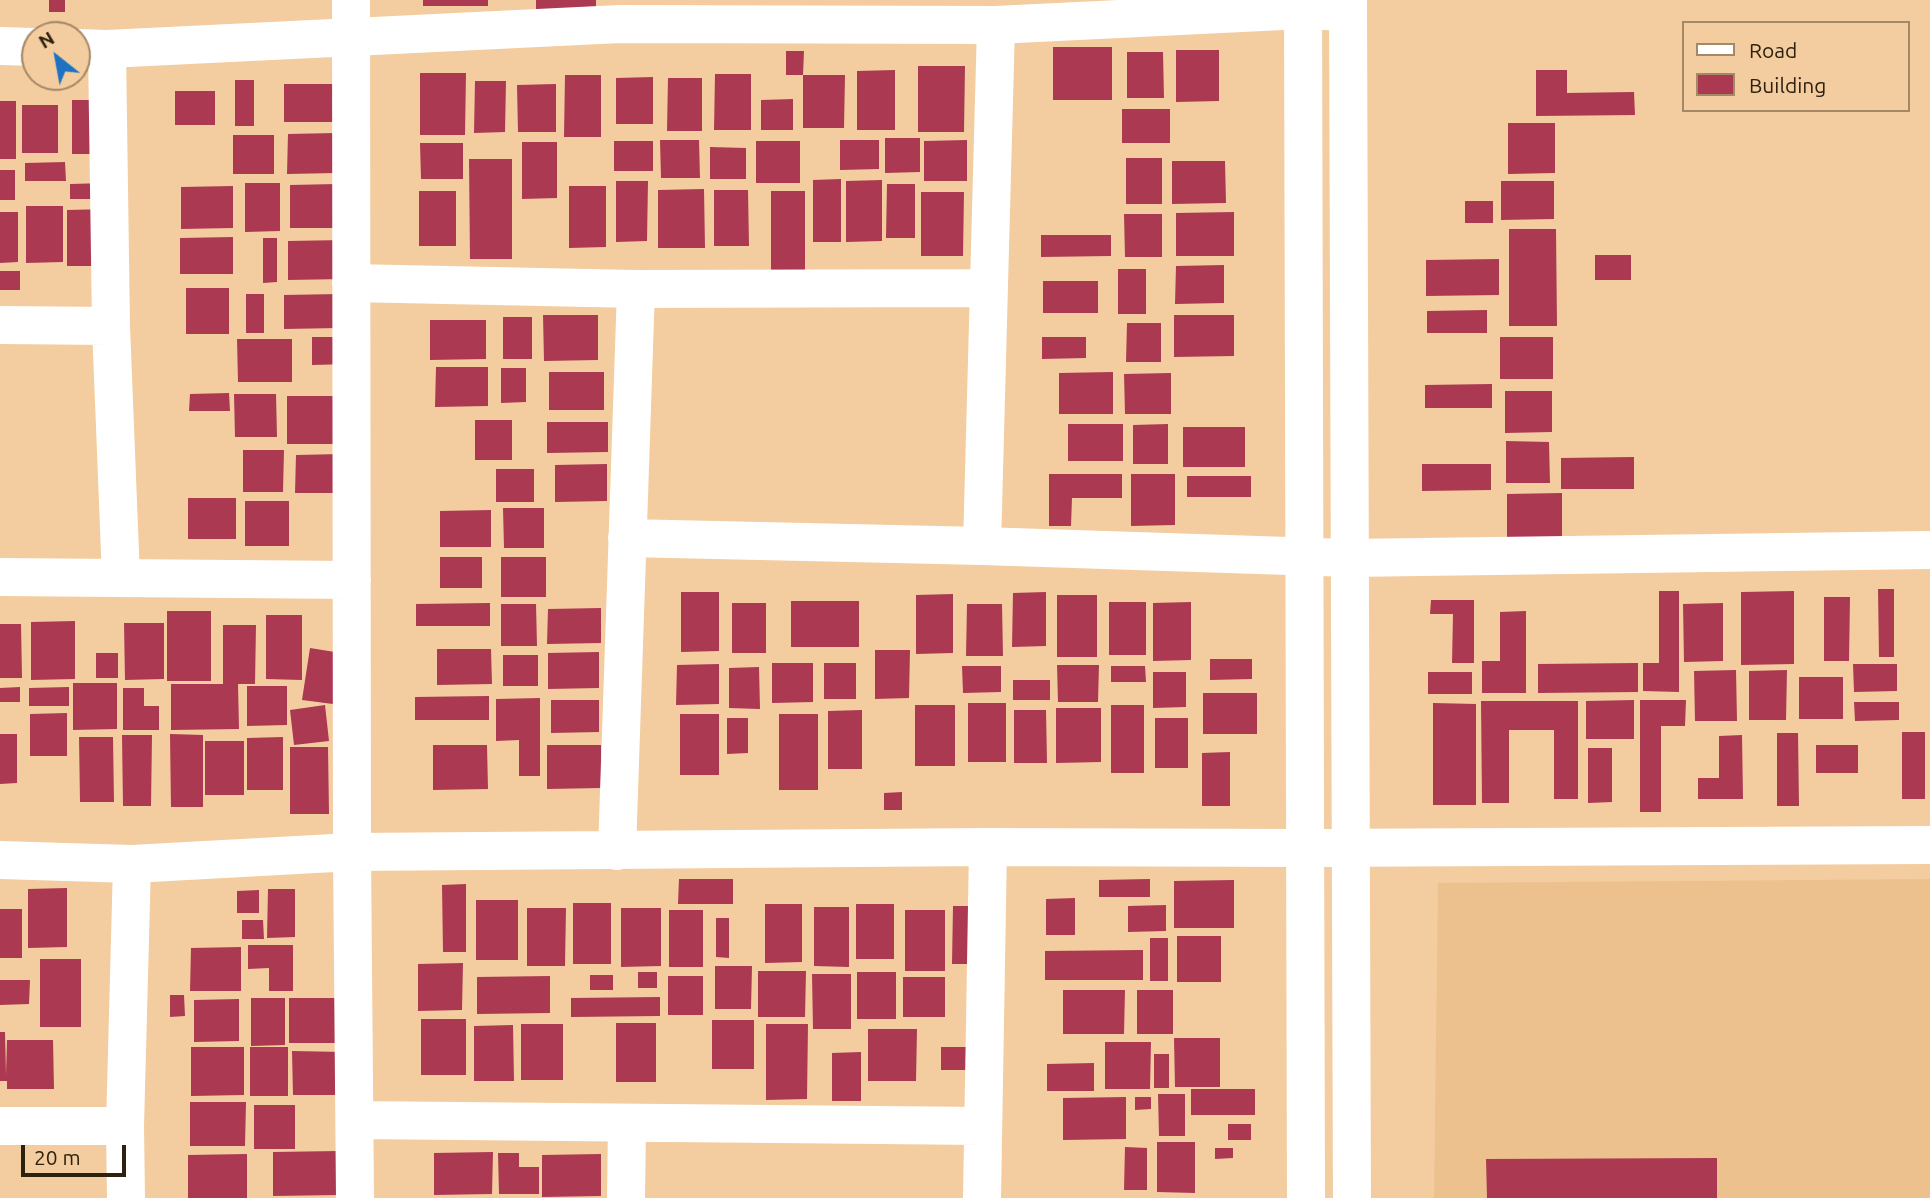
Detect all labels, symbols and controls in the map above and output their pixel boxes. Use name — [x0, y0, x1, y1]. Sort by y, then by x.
north arrow — [21, 21, 91, 91]
legend — [1682, 21, 1909, 112]
text: N — [34, 27, 58, 53]
text: Road — [1749, 38, 1797, 62]
text: Building — [1749, 73, 1826, 97]
scale bar — [24, 1132, 130, 1176]
text: 20 m — [34, 1145, 81, 1169]

